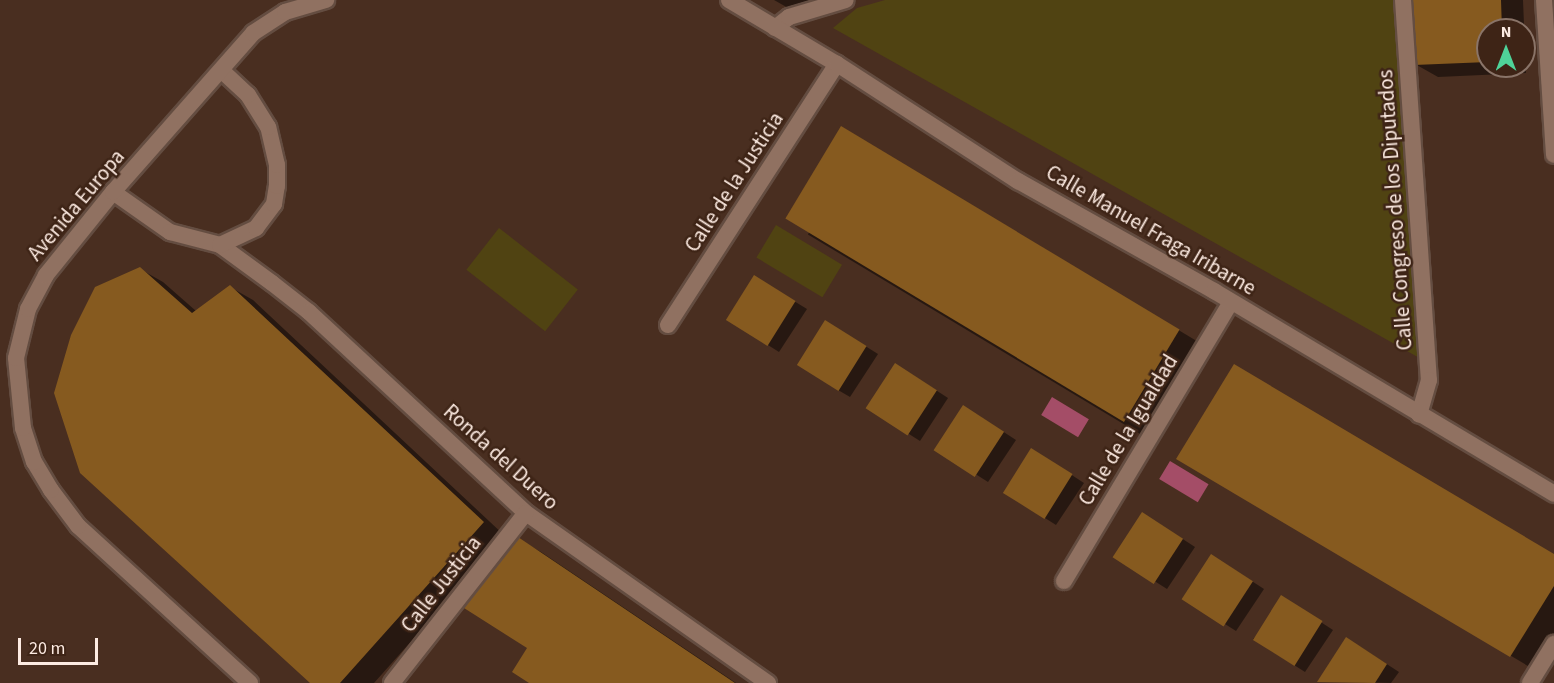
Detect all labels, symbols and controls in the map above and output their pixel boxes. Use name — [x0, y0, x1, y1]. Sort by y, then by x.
north arrow — [1476, 18, 1536, 78]
text: N — [1501, 21, 1511, 43]
street label: Calle Congreso de los Diputados — [1373, 69, 1417, 351]
street label: Calle de la Justicia — [679, 107, 789, 257]
street label: Avenida Europa — [22, 144, 130, 266]
street label: Calle Manuel Fraga Iribarne — [1042, 160, 1260, 300]
street label: Calle de la Igualdad — [1073, 350, 1183, 510]
street label: Ronda del Duero — [438, 399, 564, 515]
street label: Calle Justicia — [396, 531, 486, 637]
scale bar — [21, 626, 100, 664]
text: 20 m — [29, 636, 65, 661]

